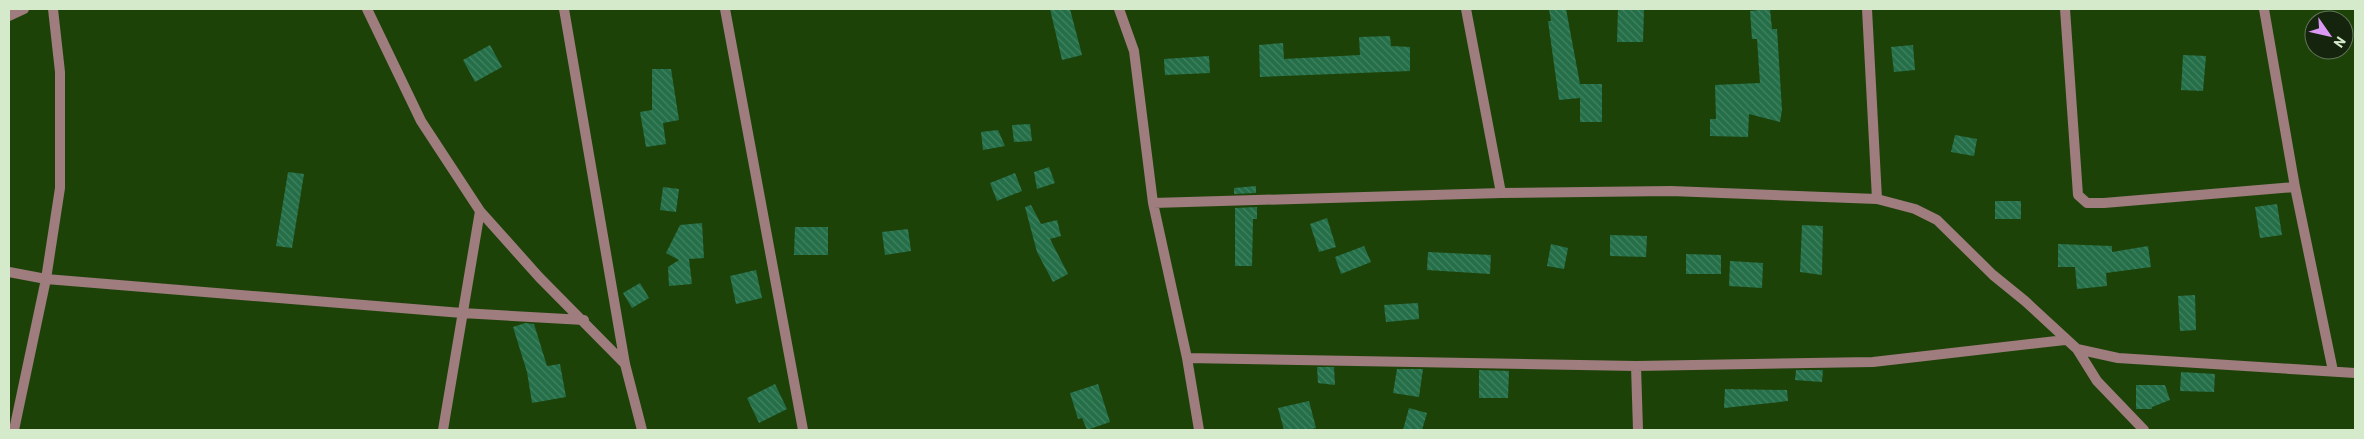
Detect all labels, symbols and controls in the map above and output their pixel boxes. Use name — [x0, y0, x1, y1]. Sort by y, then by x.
north arrow — [2304, 10, 2354, 60]
text: N — [2331, 34, 2350, 51]

